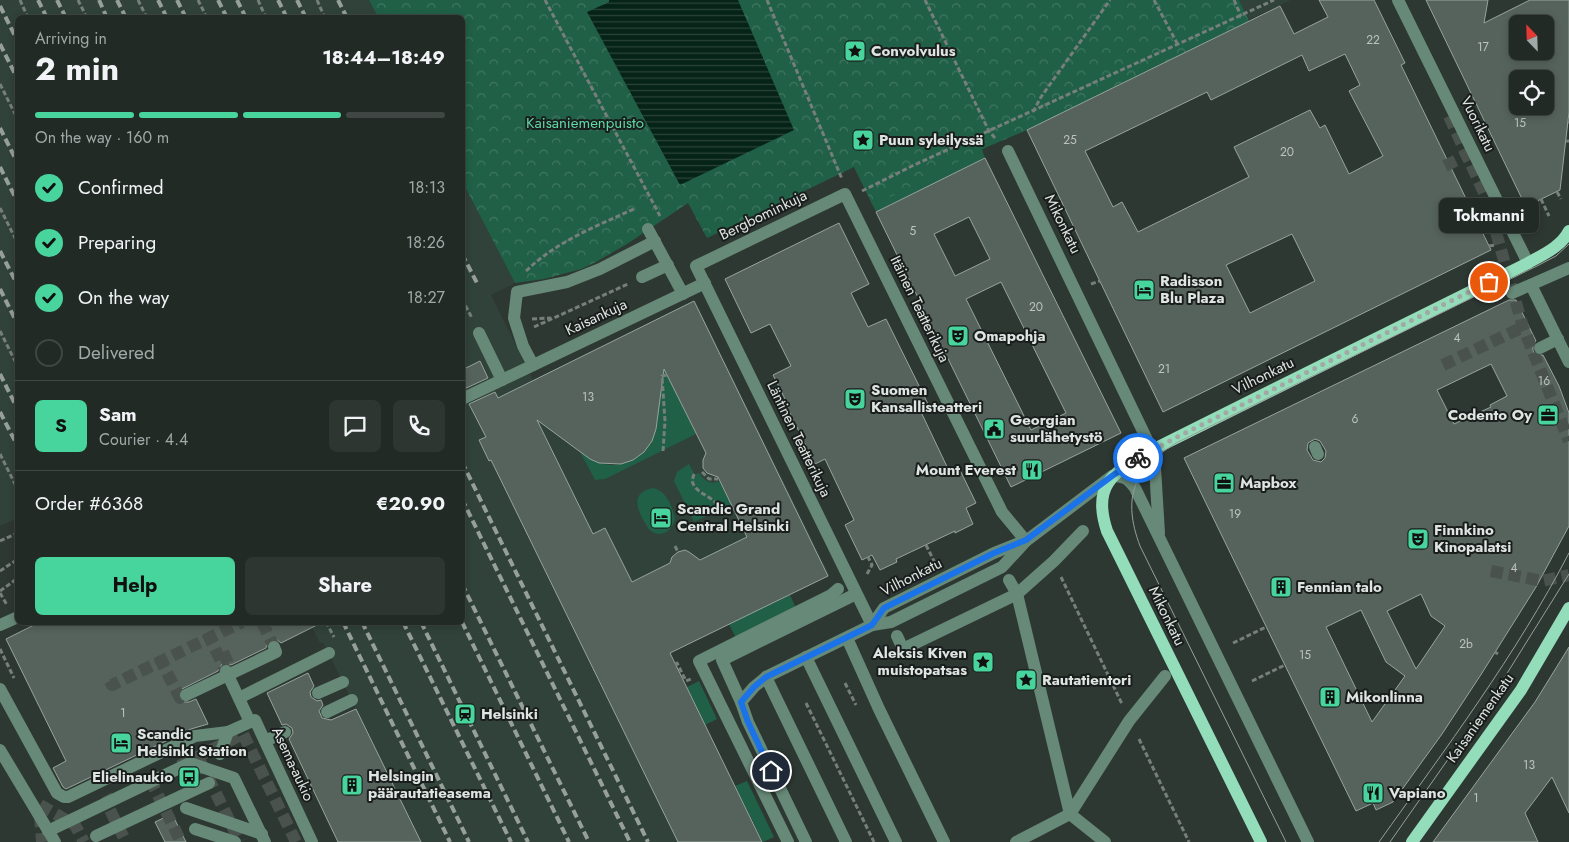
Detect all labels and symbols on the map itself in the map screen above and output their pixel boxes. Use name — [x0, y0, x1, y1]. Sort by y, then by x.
north arrow — [1509, 15, 1554, 60]
house number: 22 — [1366, 31, 1380, 49]
house number: 17 — [1477, 38, 1490, 56]
place icon: Convolvulus — [843, 39, 867, 63]
place label: Convolvulus — [871, 40, 956, 62]
street label: Vuorikatu — [1455, 93, 1501, 155]
park label: Kaisaniemenpuisto — [526, 112, 644, 134]
house number: 15 — [1514, 114, 1526, 132]
place icon: Puun syleilyssä — [851, 128, 875, 152]
place label: Puun syleilyssä — [879, 129, 984, 151]
house number: 25 — [1063, 131, 1077, 149]
house number: 20 — [1280, 143, 1294, 161]
street label: Bergbominkuja — [715, 184, 811, 246]
street label: Mikonkatu — [1039, 191, 1087, 257]
callout: Tokmanni — [1439, 197, 1539, 232]
house number: 5 — [910, 222, 917, 240]
street label: Itäinen Teatterikuja — [885, 252, 955, 366]
pin — [1468, 261, 1510, 303]
place label: Radisson Blu Plaza — [1160, 270, 1225, 309]
hotel icon: Radisson Blu Plaza — [1132, 278, 1156, 302]
street label: Kaisankuja — [561, 293, 631, 341]
house number: 20 — [1029, 298, 1043, 316]
theatre icon: Omapohja — [946, 324, 970, 348]
place label: Omapohja — [974, 325, 1046, 347]
house number: 4 — [1454, 329, 1461, 347]
street label: Vilhonkatu — [1228, 352, 1298, 400]
house number: 21 — [1158, 360, 1170, 378]
house number: 16 — [1538, 372, 1550, 390]
street label: Läntinen Teatterikuja — [761, 377, 837, 501]
place label: Suomen Kansallisteatteri — [871, 379, 982, 418]
theatre icon: Suomen Kansallisteatteri — [843, 387, 867, 411]
house number: 13 — [582, 388, 594, 406]
office icon: Codento Oy — [1536, 403, 1560, 427]
place label: Codento Oy — [1448, 404, 1532, 426]
place label: Georgian suurlähetystö — [1010, 409, 1103, 448]
house number: 6 — [1352, 410, 1359, 428]
public building icon: Georgian suurlähetystö — [982, 417, 1006, 441]
courier — [1113, 433, 1163, 483]
restaurant icon: Mount Everest — [1020, 458, 1044, 482]
place label: Mount Everest — [916, 459, 1016, 481]
office icon: Mapbox — [1212, 471, 1236, 495]
place label: Mapbox — [1240, 472, 1297, 494]
place label: Scandic Grand Central Helsinki — [677, 498, 789, 537]
house number: 19 — [1229, 505, 1241, 523]
hotel icon: Scandic Grand Central Helsinki — [649, 506, 673, 530]
place label: Finnkino Kinopalatsi — [1434, 519, 1511, 558]
theatre icon: Finnkino Kinopalatsi — [1406, 527, 1430, 551]
street label: Vilhonkatu — [876, 552, 946, 602]
house number: 4 — [1511, 559, 1518, 577]
building icon: Fennian talo — [1269, 575, 1293, 599]
place label: Fennian talo — [1297, 576, 1382, 598]
street label: Mikonkatu — [1143, 583, 1191, 649]
house number: 2b — [1459, 635, 1473, 653]
place label: Aleksis Kiven muistopatsas — [872, 642, 967, 681]
house number: 15 — [1299, 646, 1311, 664]
place icon: Aleksis Kiven muistopatsas — [971, 650, 995, 674]
place icon: Rautatientori — [1014, 668, 1038, 692]
place label: Rautatientori — [1042, 669, 1131, 691]
street label: Kaisaniemenkatu — [1441, 669, 1519, 767]
building icon: Mikonlinna — [1318, 685, 1342, 709]
place label: Mikonlinna — [1346, 686, 1423, 708]
station icon: Helsinki — [453, 702, 477, 726]
place label: Helsinki — [481, 703, 538, 725]
house number: 1 — [120, 704, 126, 722]
place label: Scandic Helsinki Station — [137, 723, 247, 762]
street label: Asema-aukio — [266, 723, 320, 805]
hotel icon: Scandic Helsinki Station — [109, 731, 133, 755]
pin — [750, 750, 792, 792]
house number: 13 — [1523, 756, 1535, 774]
bus stop icon: Elielinaukio — [177, 765, 201, 789]
place label: Helsingin päärautatieasema — [368, 765, 491, 804]
place label: Elielinaukio — [92, 766, 173, 788]
building icon: Helsingin päärautatieasema — [340, 773, 364, 797]
restaurant icon: Vapiano — [1361, 781, 1385, 805]
place label: Vapiano — [1388, 782, 1446, 804]
house number: 1 — [1473, 789, 1479, 807]

